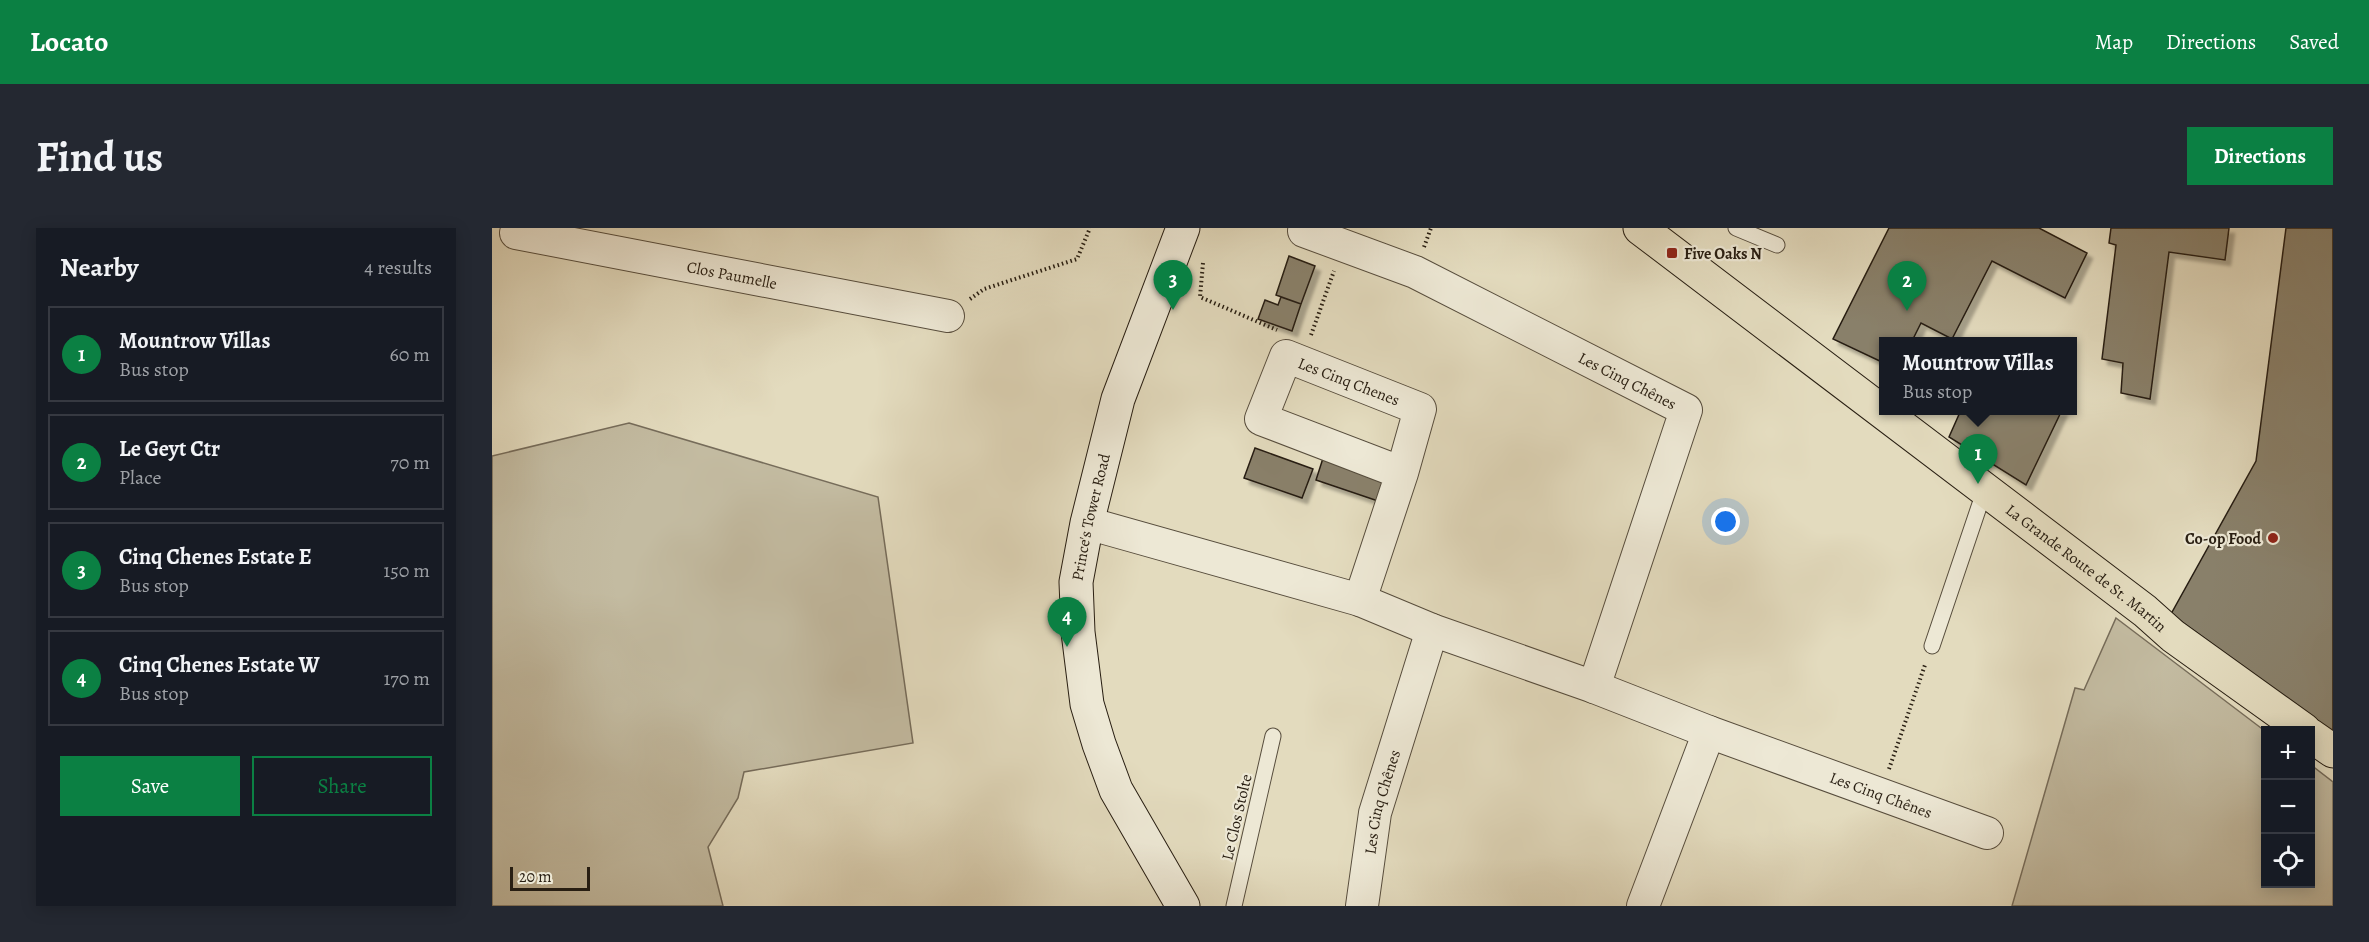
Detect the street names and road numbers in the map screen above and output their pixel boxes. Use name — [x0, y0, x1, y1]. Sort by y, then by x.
street label: Clos Paumelle — [685, 256, 779, 295]
street label: Les Cinq Chênes — [1574, 347, 1680, 415]
street label: Les Cinq Chenes — [1295, 352, 1403, 411]
street label: Prince's Tower Road — [1066, 451, 1116, 582]
street label: La Grande Route de St. Martin — [2001, 499, 2171, 637]
street label: Les Cinq Chênes — [1359, 747, 1406, 856]
street label: Les Cinq Chênes — [1826, 767, 1935, 824]
street label: Le Clos Stolte — [1216, 772, 1258, 863]

